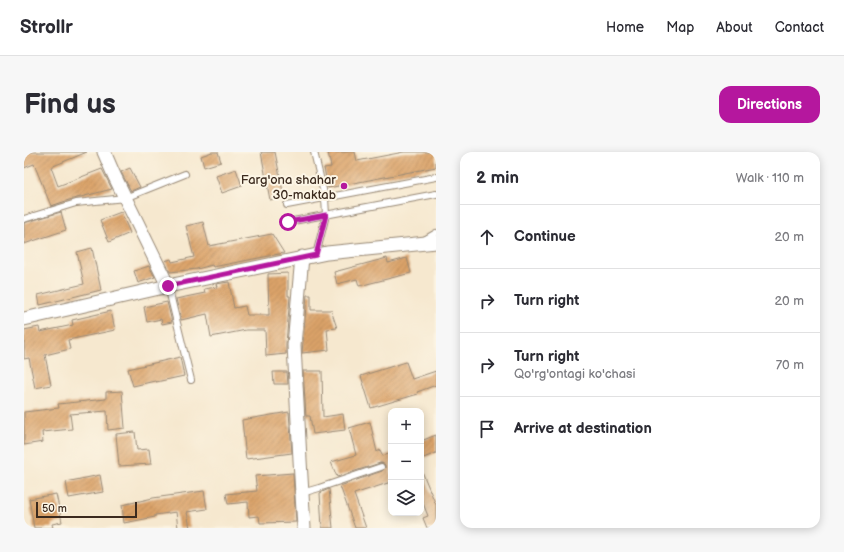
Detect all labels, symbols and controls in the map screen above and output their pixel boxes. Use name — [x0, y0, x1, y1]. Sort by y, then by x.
text: Strollr — [20, 16, 73, 39]
text: Home — [606, 19, 644, 36]
text: Map — [666, 19, 694, 36]
text: About — [716, 19, 753, 36]
text: Contact — [775, 19, 824, 36]
button: Directions — [719, 86, 820, 123]
text: Find us — [24, 88, 116, 121]
text: 2 min — [476, 168, 519, 188]
text: Walk · 110 m — [736, 170, 804, 186]
place label: Farg'ona shahar 30-maktab — [241, 172, 336, 203]
marker: Farg'ona shahar 30-maktab — [339, 181, 349, 191]
route start — [279, 213, 297, 231]
icon: ahead — [476, 226, 498, 248]
text: Continue — [514, 227, 576, 246]
text: 20 m — [774, 229, 804, 245]
route end — [159, 277, 177, 295]
icon: right — [476, 290, 498, 312]
text: Turn right — [514, 291, 579, 310]
text: 20 m — [774, 293, 804, 309]
text: Turn right — [514, 347, 579, 366]
icon: right — [476, 354, 498, 376]
text: 70 m — [776, 357, 804, 373]
text: Qo'rg'ontagi ko'chasi — [514, 366, 636, 382]
map controls — [388, 408, 424, 516]
button: + — [388, 408, 424, 444]
icon: arrive — [476, 418, 498, 440]
text: Arrive at destination — [514, 419, 652, 438]
button: − — [388, 444, 424, 480]
button: layers — [388, 480, 424, 516]
scale bar — [36, 500, 137, 519]
text: 50 m — [42, 502, 67, 515]

